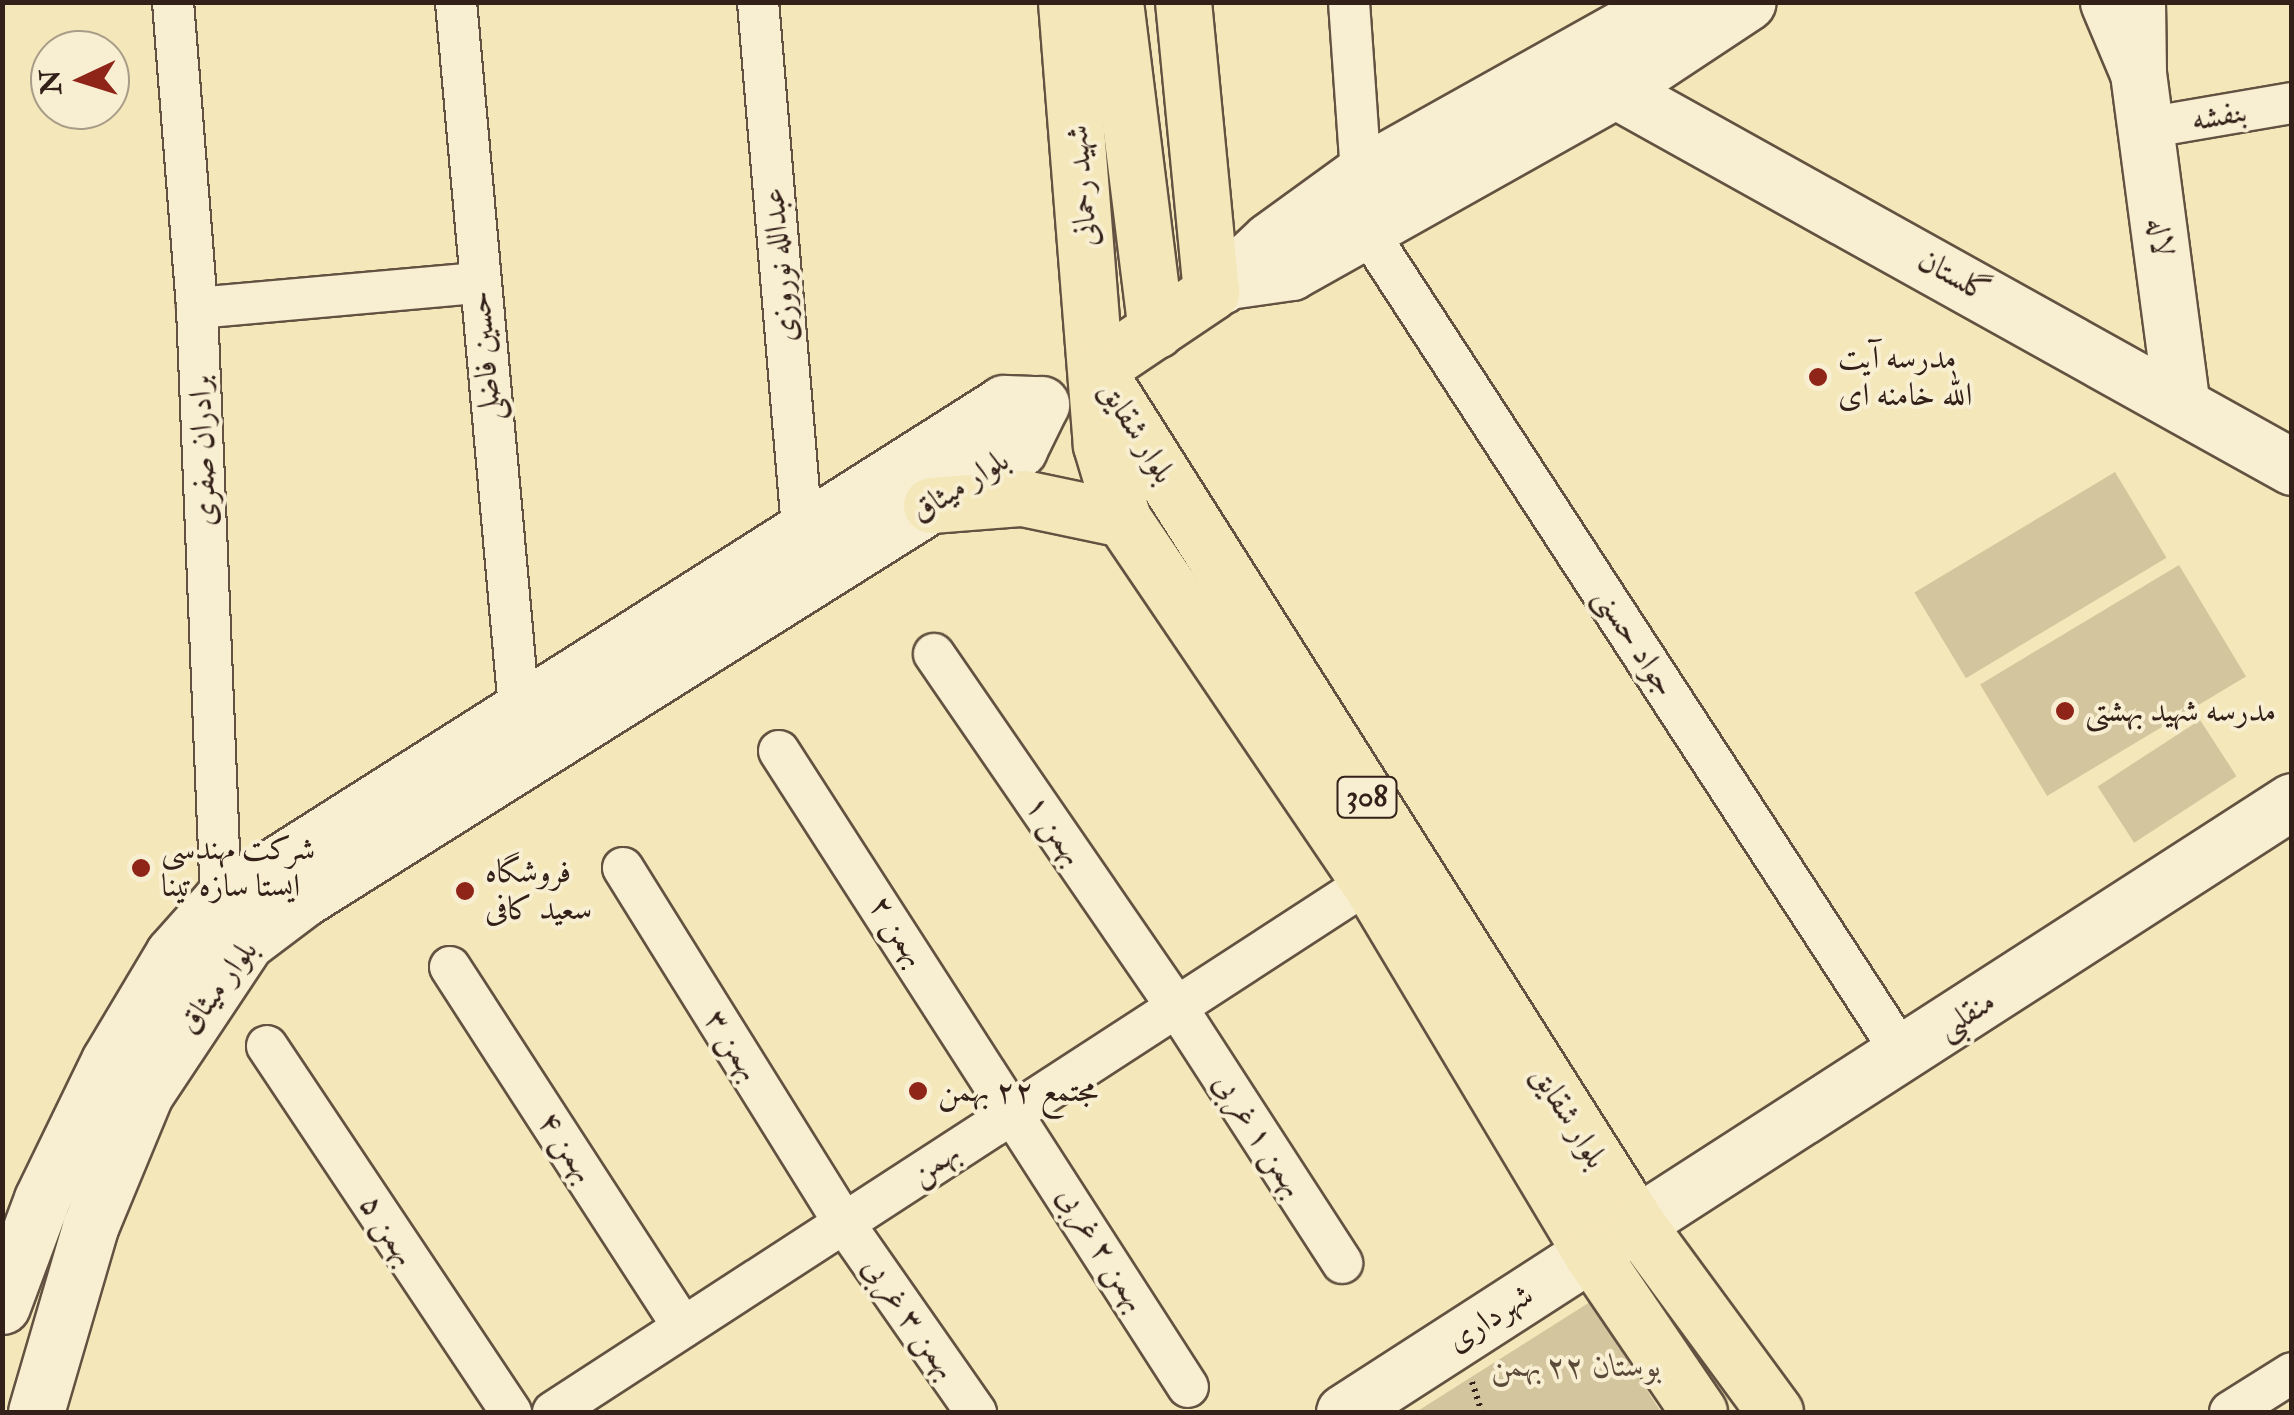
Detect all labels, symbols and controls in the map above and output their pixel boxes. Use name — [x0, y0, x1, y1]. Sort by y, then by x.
north arrow — [30, 30, 130, 130]
text: N — [33, 68, 70, 96]
street label: بنفشه — [2188, 92, 2250, 140]
street label: شهید رحمانی — [1058, 123, 1106, 249]
street label: عبدالله نوروزی — [754, 186, 806, 344]
street label: لاله — [2139, 216, 2181, 258]
street label: گلستان — [1911, 241, 1997, 311]
street label: حسین فاضلی — [460, 289, 510, 423]
place label: مدرسه آیت الله خامنه ای — [1838, 340, 1972, 415]
marker: مدرسه آیت الله خامنه ای — [1807, 366, 1829, 388]
street label: بلوار شقایق — [1091, 374, 1183, 490]
street label: برادران صفری — [181, 375, 225, 527]
street label: بلوار میثاق — [904, 441, 1016, 531]
street label: جواد حسنی — [1586, 580, 1684, 704]
place label: مدرسه شهید بهشتی — [2085, 692, 2276, 730]
marker: مدرسه شهید بهشتی — [2054, 700, 2076, 722]
road number: 308 — [1334, 772, 1400, 822]
street label: بهمن ۱ — [1017, 787, 1093, 873]
place label: شرکت مهندسی ایستا سازه تینا — [161, 831, 315, 906]
place label: فروشگاه سعید کافی — [485, 854, 592, 929]
marker: شرکت مهندسی ایستا سازه تینا — [130, 857, 152, 879]
marker: فروشگاه سعید کافی — [454, 880, 476, 902]
street label: بهمن ۲ — [861, 888, 935, 974]
street label: بلوار میثاق — [170, 932, 266, 1042]
street label: منقلبی — [1930, 982, 2002, 1048]
street label: بهمن ۳ — [696, 1002, 770, 1088]
street label: بلوار شقایق — [1523, 1059, 1615, 1175]
street label: بهمن ۱ غربی — [1205, 1066, 1313, 1204]
place label: مجتمع ۲۲ بهمن — [938, 1072, 1098, 1110]
marker: مجتمع ۲۲ بهمن — [907, 1080, 929, 1102]
street label: بهمن ۴ — [530, 1104, 604, 1190]
street label: بهمن — [903, 1133, 967, 1193]
street label: بهمن ۲ غربی — [1049, 1179, 1155, 1319]
street label: بهمن ۵ — [351, 1187, 425, 1273]
street label: بهمن ۳ غربی — [854, 1249, 966, 1387]
street label: شهرداری — [1440, 1276, 1540, 1360]
park label: بوستان ۲۲ بهمن — [1490, 1347, 1662, 1385]

